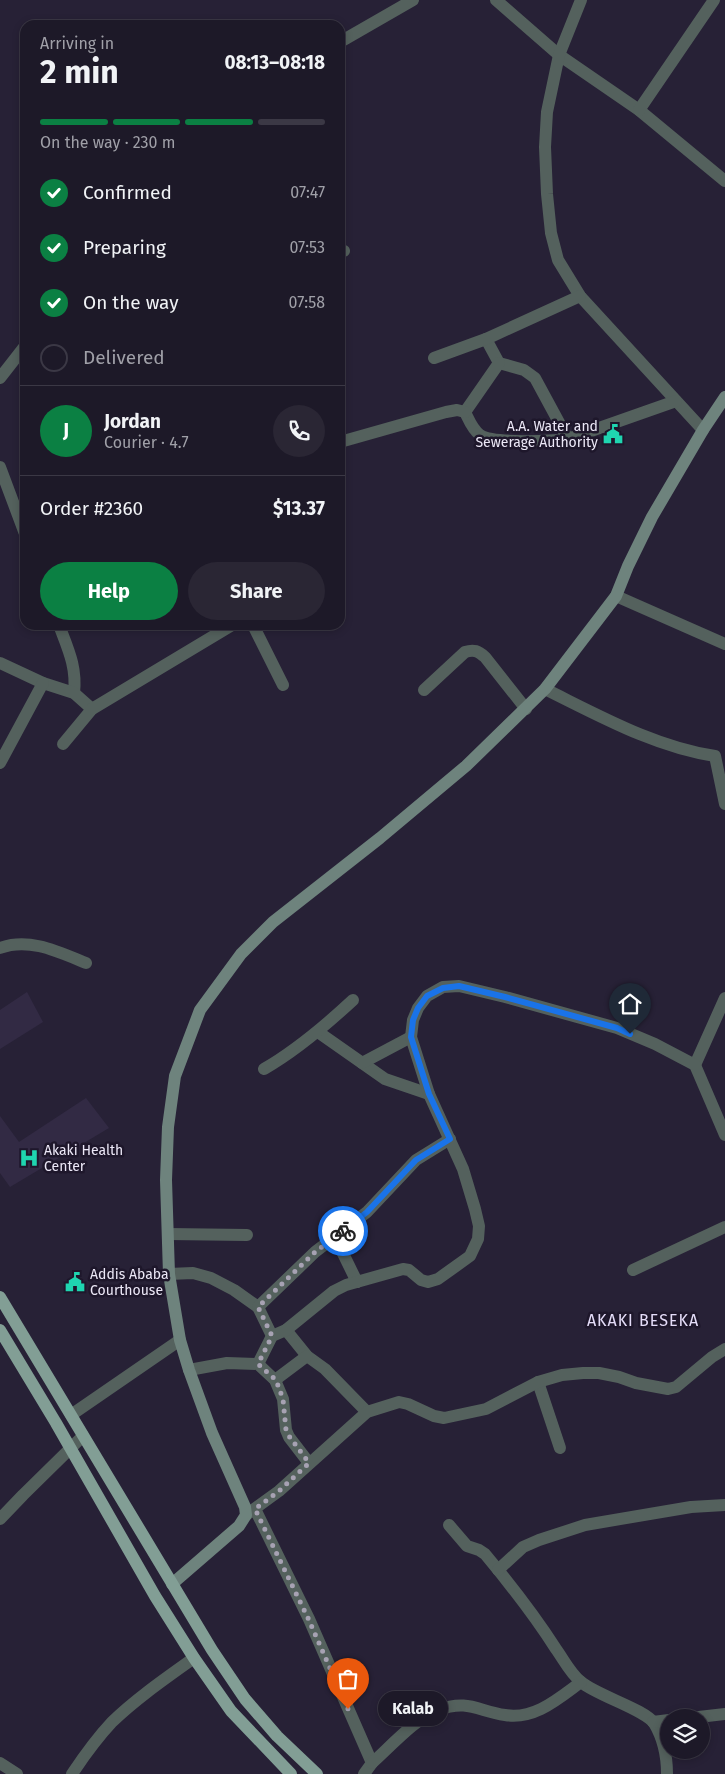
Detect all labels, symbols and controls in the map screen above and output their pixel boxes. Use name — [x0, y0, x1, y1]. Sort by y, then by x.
text: Arriving in — [40, 34, 114, 53]
text: 08:13–08:18 — [224, 51, 325, 74]
text: 2 min — [40, 53, 119, 91]
text: On the way · 230 m — [40, 133, 175, 152]
icon: check — [40, 179, 68, 207]
text: Confirmed — [83, 181, 172, 204]
text: 07:47 — [290, 183, 325, 202]
icon: check — [40, 234, 68, 262]
text: Preparing — [83, 236, 166, 259]
text: 07:53 — [289, 238, 325, 257]
icon: check — [40, 289, 68, 317]
text: On the way — [83, 291, 179, 314]
text: 07:58 — [289, 293, 325, 312]
text: Delivered — [83, 346, 165, 369]
button: phone — [273, 405, 325, 457]
text: Jordan — [104, 410, 161, 433]
place label: A.A. Water and Sewerage Authority — [475, 418, 598, 451]
text: J — [63, 419, 69, 442]
public building icon: A.A. Water and Sewerage Authority — [602, 423, 624, 445]
text: Courier · 4.7 — [104, 433, 189, 452]
text: Order #2360 — [40, 497, 143, 520]
text: $13.37 — [273, 497, 325, 520]
button: Help — [40, 562, 178, 620]
button: Share — [188, 562, 325, 620]
pin — [609, 983, 651, 1034]
icon: home — [616, 990, 644, 1018]
place label: Akaki Health Center — [44, 1142, 123, 1175]
hospital icon: Akaki Health Center — [18, 1147, 40, 1169]
courier — [318, 1206, 368, 1256]
icon: bike — [329, 1217, 357, 1245]
place label: Addis Ababa Courthouse — [90, 1266, 169, 1299]
public building icon: Addis Ababa Courthouse — [64, 1271, 86, 1293]
district label: AKAKI BESEKA — [587, 1311, 699, 1330]
pin — [327, 1658, 369, 1709]
icon: bag — [334, 1665, 362, 1693]
callout: Kalab — [378, 1692, 448, 1726]
text: Kalab — [392, 1699, 434, 1718]
map controls — [660, 1709, 710, 1759]
button: layers — [660, 1709, 710, 1759]

